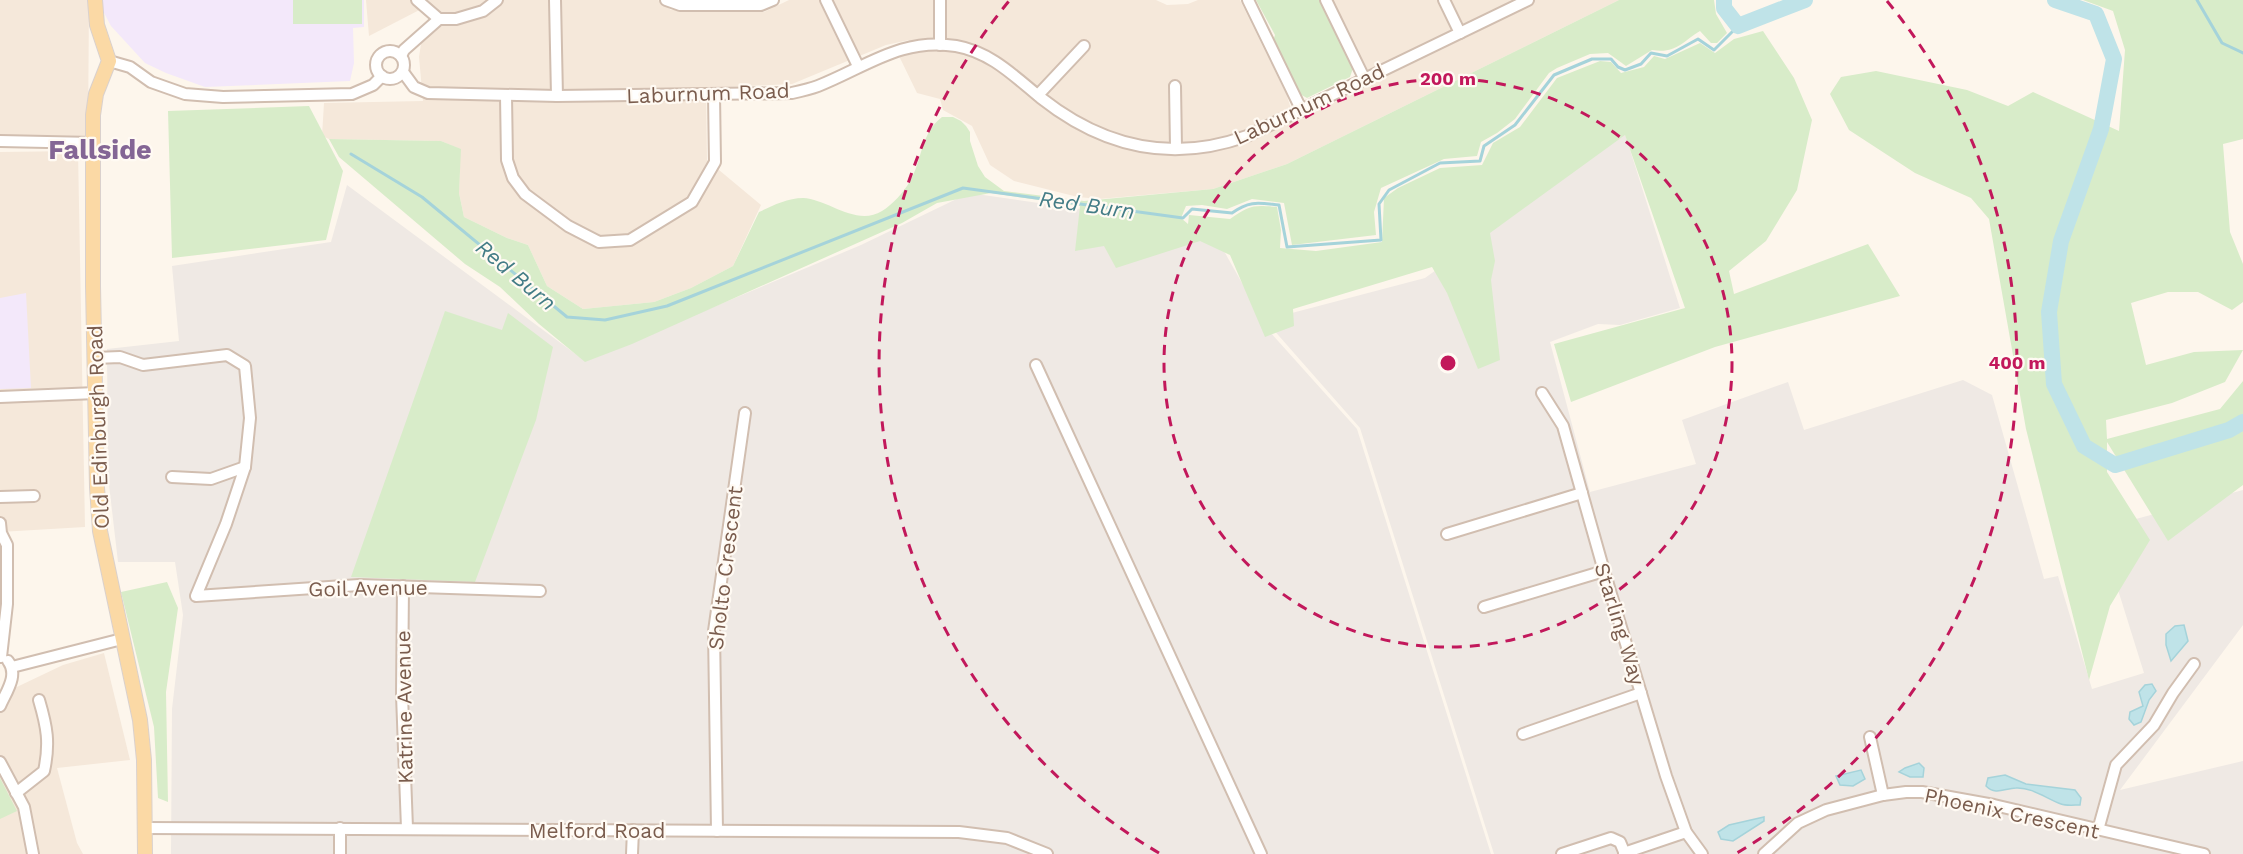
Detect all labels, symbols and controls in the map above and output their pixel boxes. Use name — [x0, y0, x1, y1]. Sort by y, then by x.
street label: Laburnum Road — [1230, 58, 1388, 150]
text: 200 m — [1420, 68, 1476, 89]
street label: Laburnum Road — [626, 78, 790, 108]
district label: Fallside — [48, 134, 152, 166]
water label: Red Burn — [1038, 186, 1136, 224]
water label: Red Burn — [471, 235, 561, 315]
street label: Old Edinburgh Road — [82, 325, 114, 529]
text: 400 m — [1989, 352, 2045, 373]
centre of rings — [1438, 353, 1458, 373]
street label: Sholto Crescent — [703, 484, 747, 651]
street label: Starling Way — [1589, 560, 1651, 689]
street label: Goil Avenue — [308, 574, 428, 602]
street label: Katrine Avenue — [390, 630, 418, 784]
street label: Phoenix Crescent — [1922, 782, 2102, 844]
street label: Melford Road — [529, 818, 665, 843]

